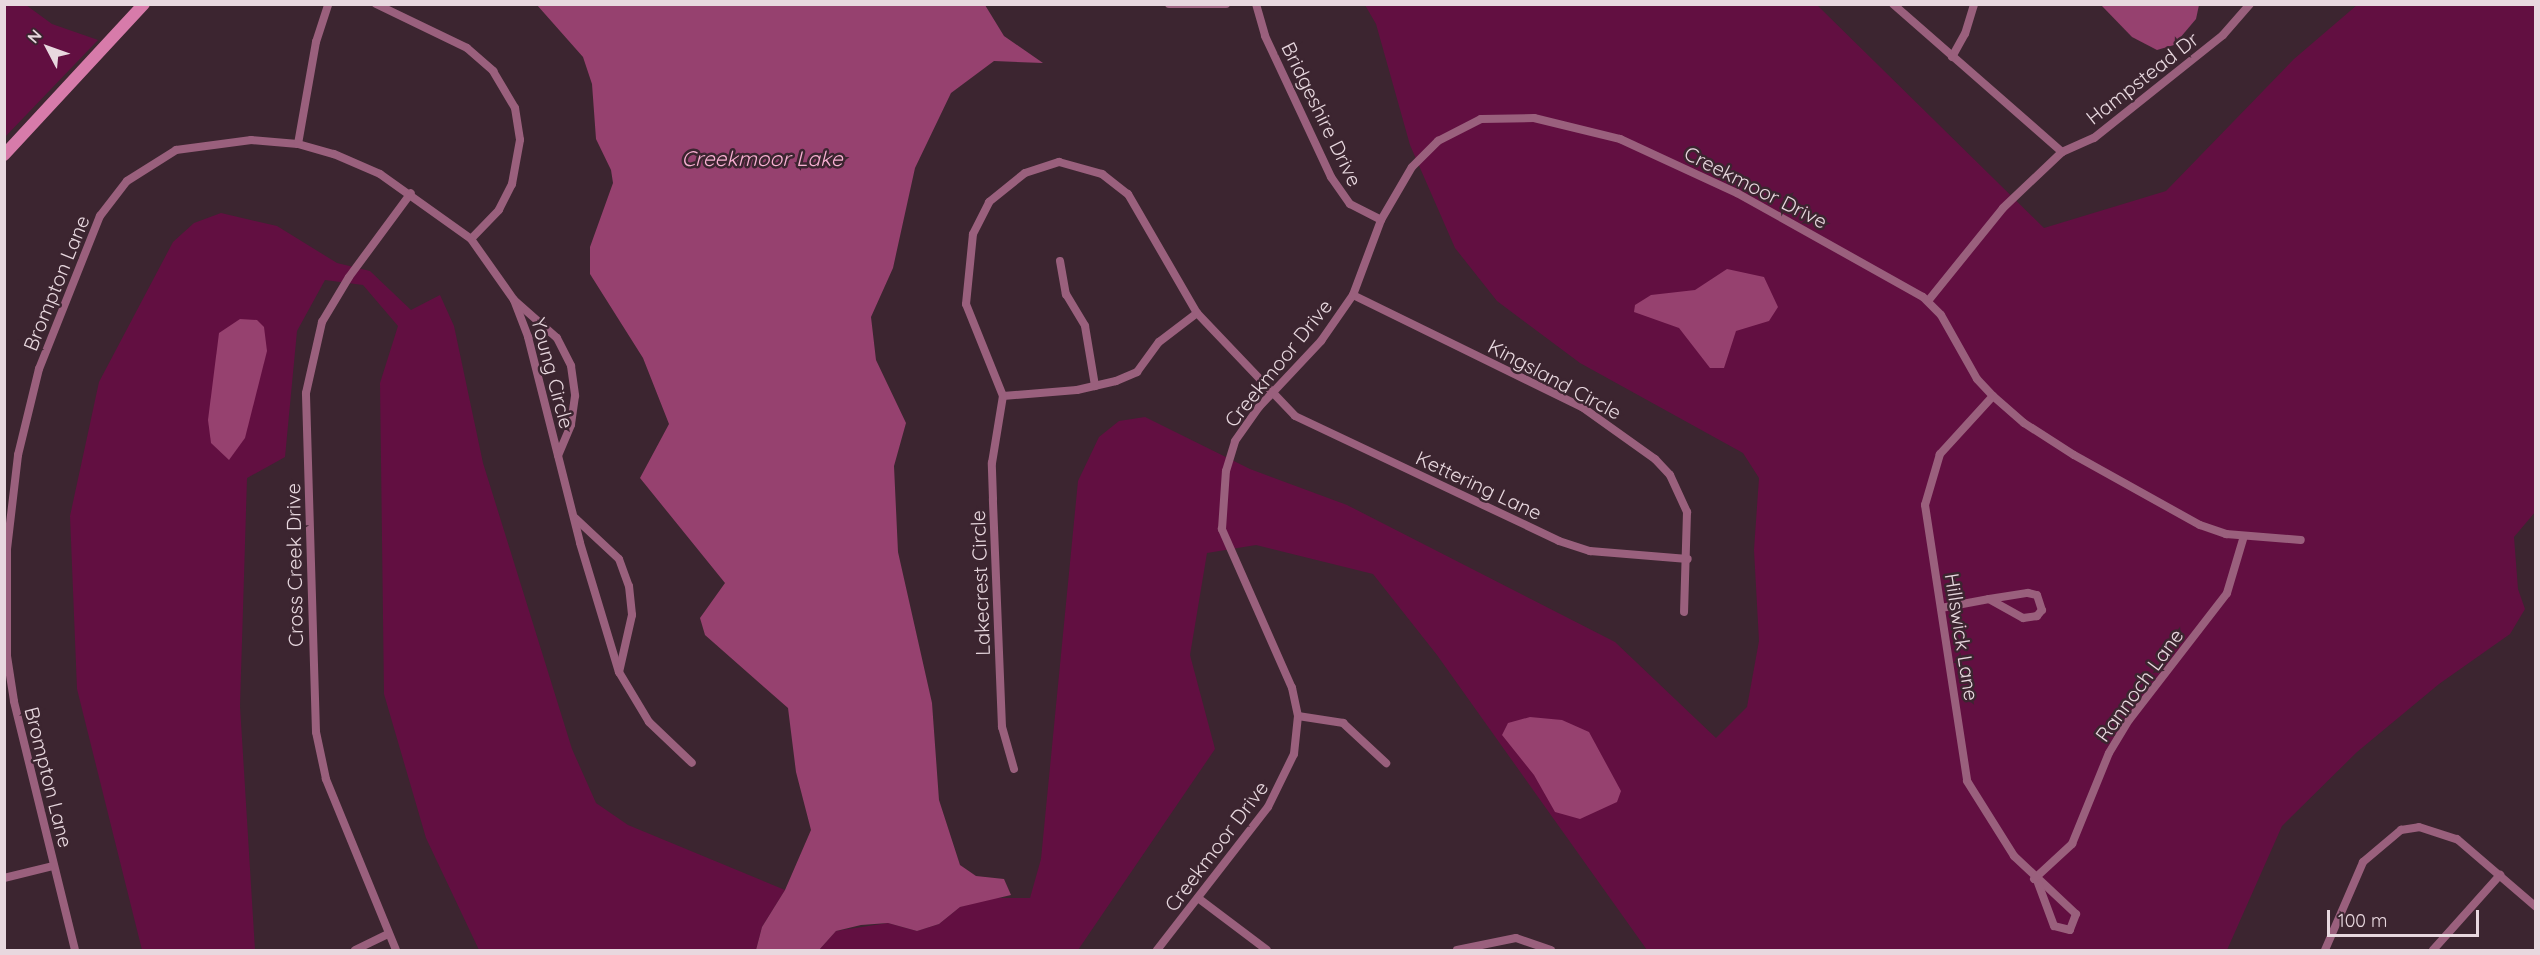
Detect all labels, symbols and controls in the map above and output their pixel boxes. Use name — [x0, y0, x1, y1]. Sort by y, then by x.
north arrow — [18, 18, 78, 78]
text: N — [23, 25, 46, 47]
street label: Hampstead Dr — [2081, 27, 2203, 129]
street label: Bridgeshire Drive — [1277, 38, 1367, 190]
street label: Creekmoor Drive — [1680, 141, 1832, 233]
water label: Creekmoor Lake — [681, 145, 843, 171]
street label: Brompton Lane — [18, 212, 94, 354]
street label: Creekmoor Drive — [1219, 294, 1337, 432]
street label: Young Circle — [527, 315, 579, 431]
street label: Kingsland Circle — [1484, 334, 1626, 424]
street label: Kettering Lane — [1412, 445, 1546, 525]
street label: Cross Creek Drive — [281, 483, 307, 647]
street label: Lakecrest Circle — [965, 510, 995, 656]
street label: Hillswick Lane — [1940, 572, 1984, 702]
street label: Rannoch Lane — [2090, 624, 2188, 746]
street label: Brompton Lane — [20, 704, 78, 850]
street label: Creekmoor Drive — [1159, 776, 1273, 916]
scale bar — [2330, 898, 2482, 936]
text: 100 m — [2338, 909, 2387, 932]

